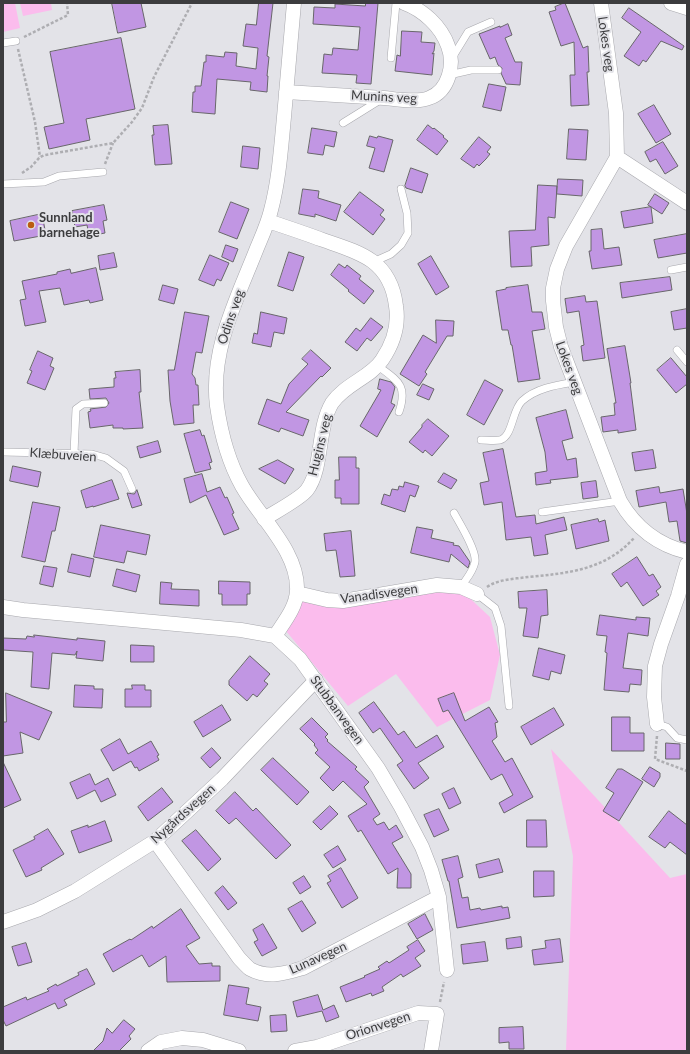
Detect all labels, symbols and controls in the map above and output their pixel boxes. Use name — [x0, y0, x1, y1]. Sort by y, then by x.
street label: Lokes veg — [594, 15, 618, 73]
street label: Munins veg — [351, 87, 417, 107]
place label: Sunnland barnehage — [39, 210, 100, 241]
marker: Sunnland barnehage — [26, 220, 36, 230]
street label: Odins veg — [214, 287, 248, 347]
street label: Lokes veg — [552, 339, 586, 397]
street label: Hugins veg — [305, 412, 335, 478]
street label: Klæbuveien — [29, 445, 97, 465]
street label: Vanadisvegen — [339, 581, 419, 607]
street label: Stubbanvegen — [307, 673, 367, 747]
street label: Nygårdsvegen — [148, 781, 218, 847]
street label: Lunavegen — [287, 938, 349, 978]
street label: Orionvegen — [344, 1008, 412, 1044]

